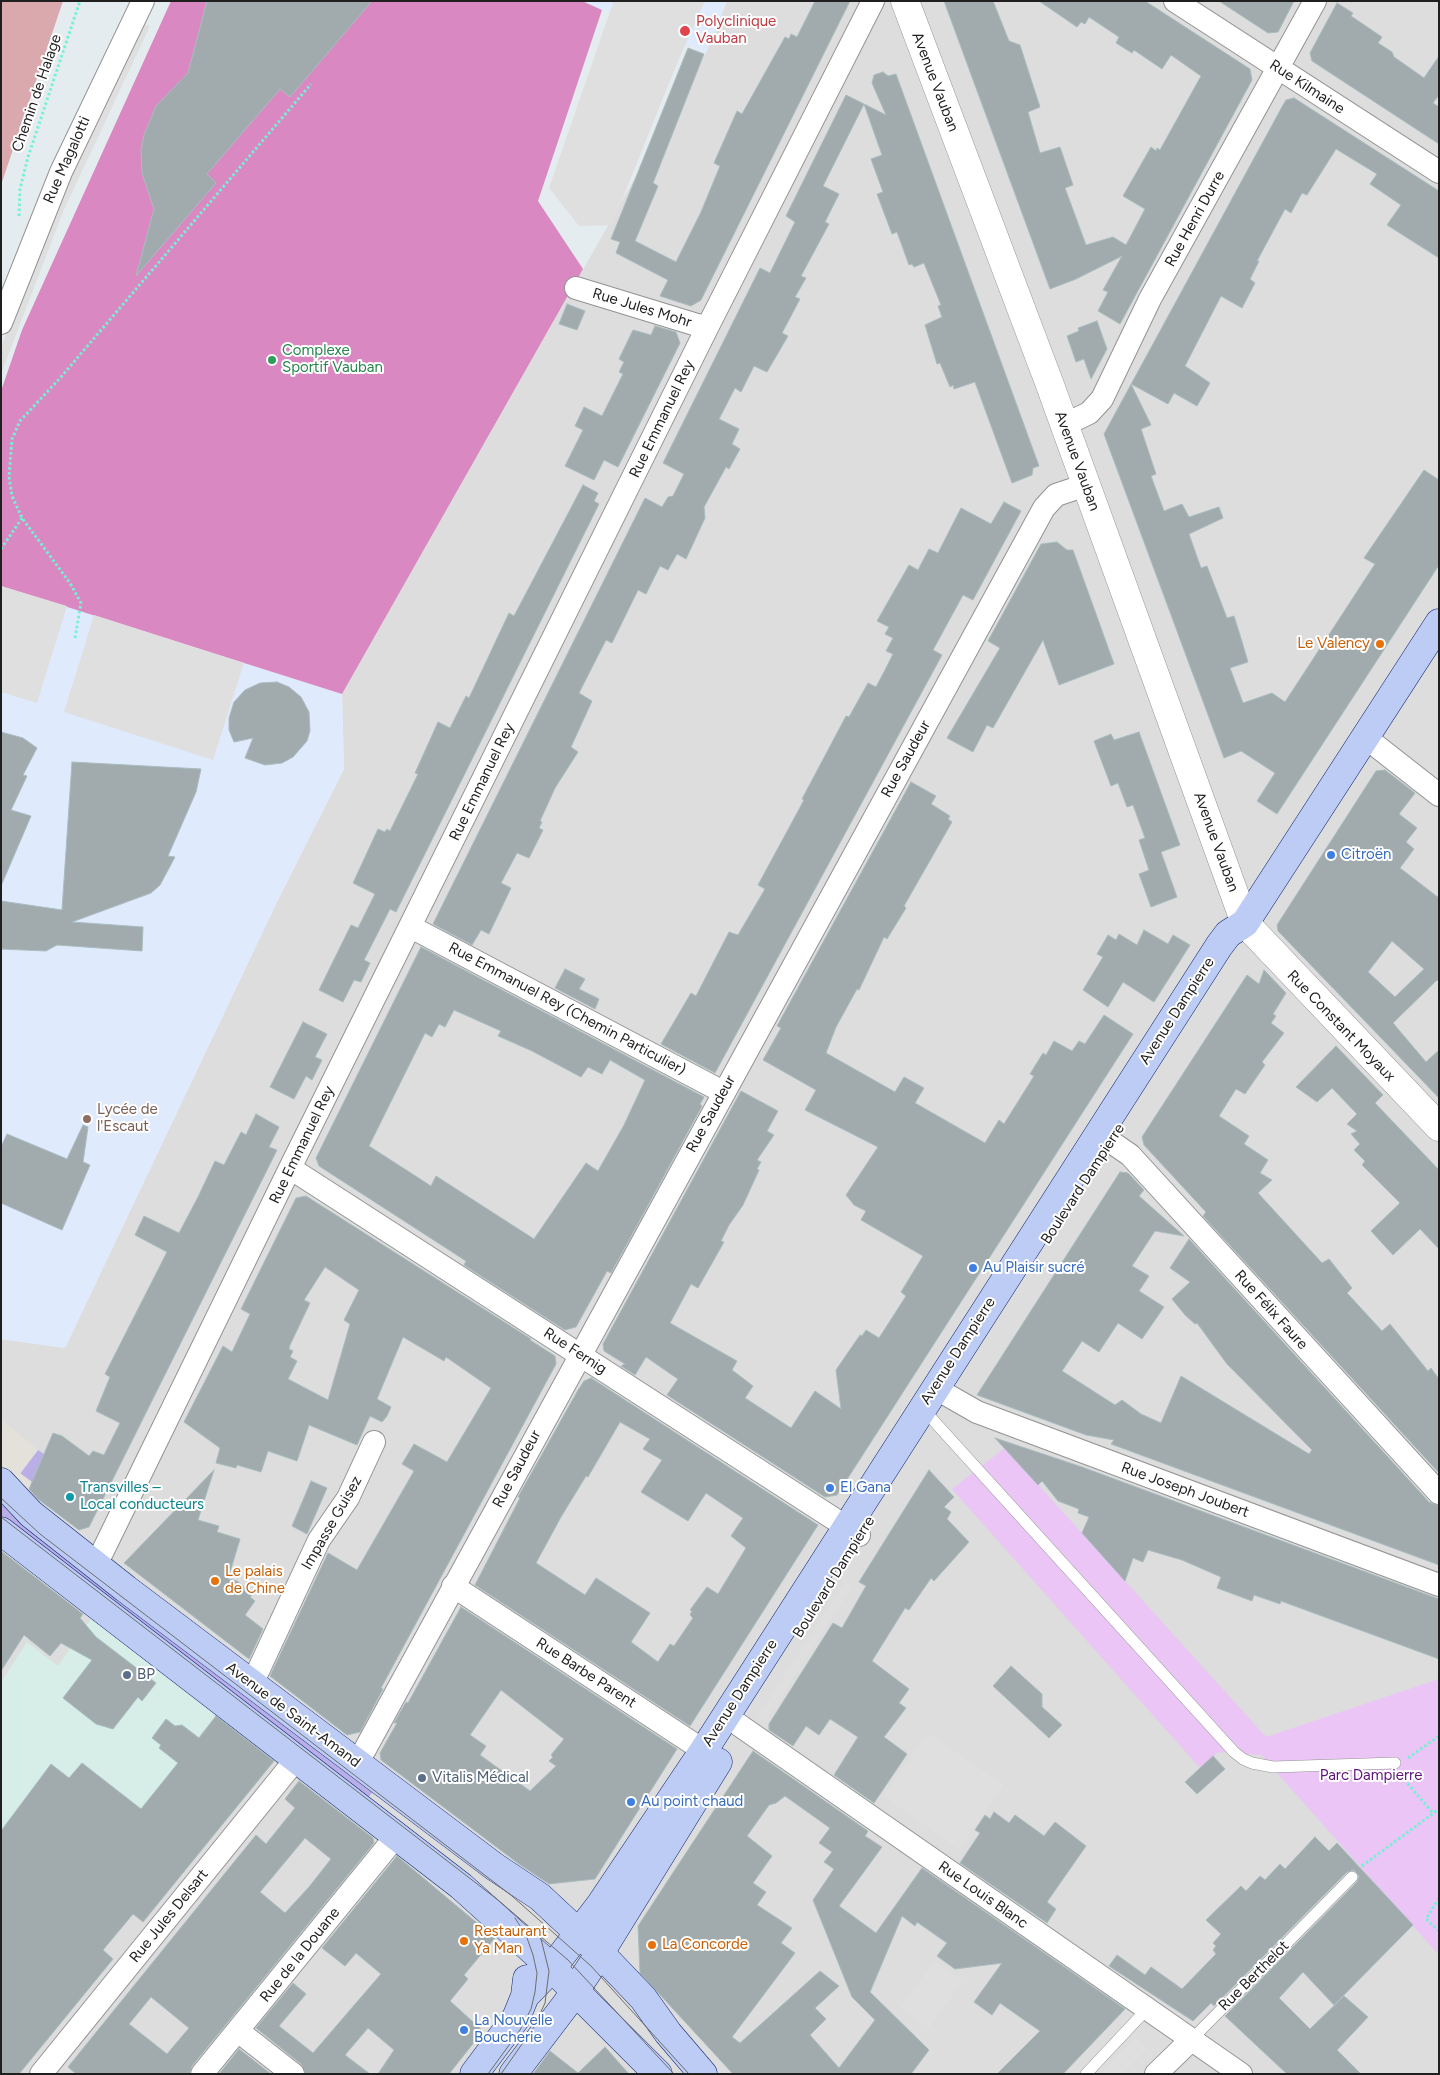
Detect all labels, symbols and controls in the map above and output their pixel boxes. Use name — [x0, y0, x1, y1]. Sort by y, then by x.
place label: Polyclinique Vauban — [696, 13, 776, 48]
marker: Polyclinique Vauban — [678, 24, 692, 38]
street label: Avenue Vauban — [908, 30, 962, 134]
street label: Chemin de Halage — [8, 32, 66, 154]
street label: Rue Kilmaine — [1266, 56, 1348, 118]
street label: Rue Magalotti — [40, 114, 94, 206]
street label: Rue Henri Durre — [1161, 168, 1229, 270]
street label: Rue Jules Mohr — [590, 284, 694, 332]
place label: Complexe Sportif Vauban — [282, 342, 383, 377]
marker: Complexe Sportif Vauban — [266, 354, 278, 366]
street label: Rue Emmanuel Rey — [626, 357, 698, 481]
street label: Avenue Vauban — [1051, 409, 1103, 513]
place label: Le Valency — [1297, 635, 1370, 653]
marker: Le Valency — [1374, 638, 1386, 650]
street label: Rue Saudeur — [877, 717, 935, 801]
street label: Rue Emmanuel Rey — [446, 720, 518, 844]
street label: Avenue Vauban — [1190, 790, 1242, 894]
place label: Citroën — [1341, 846, 1391, 864]
marker: Citroën — [1325, 849, 1337, 861]
street label: Rue Emmanuel Rey (Chemin Particulier) — [445, 939, 689, 1079]
street label: Avenue Dampierre — [1136, 954, 1218, 1068]
street label: Rue Constant Moyaux — [1283, 967, 1399, 1085]
street label: Rue Saudeur — [682, 1072, 740, 1156]
street label: Rue Emmanuel Rey — [266, 1083, 338, 1207]
place label: Lycée de l'Escaut — [97, 1101, 158, 1136]
marker: Lycée de l'Escaut — [81, 1113, 93, 1125]
street label: Boulevard Dampierre — [1037, 1120, 1129, 1248]
place label: Au Plaisir sucré — [983, 1259, 1084, 1277]
marker: Au Plaisir sucré — [967, 1262, 979, 1274]
street label: Rue Félix Faure — [1231, 1266, 1311, 1354]
street label: Avenue Dampierre — [917, 1294, 999, 1408]
street label: Rue Fernig — [540, 1324, 610, 1378]
street label: Rue Saudeur — [489, 1427, 545, 1511]
street label: Rue Joseph Joubert — [1119, 1459, 1251, 1521]
street label: Impasse Guisez — [298, 1473, 366, 1573]
place label: Transvilles – Local conducteurs — [80, 1479, 204, 1514]
place label: El Gana — [840, 1479, 891, 1497]
marker: El Gana — [824, 1482, 836, 1494]
marker: Transvilles – Local conducteurs — [64, 1491, 76, 1503]
street label: Boulevard Dampierre — [789, 1513, 879, 1641]
place label: Le palais de Chine — [225, 1563, 285, 1598]
marker: Le palais de Chine — [209, 1575, 221, 1587]
street label: Rue Barbe Parent — [533, 1634, 639, 1712]
street label: Avenue Dampierre — [699, 1636, 781, 1750]
street label: Avenue de Saint-Amand — [222, 1659, 364, 1771]
place label: BP — [137, 1666, 155, 1684]
marker: BP — [121, 1669, 133, 1681]
park label: Parc Dampierre — [1320, 1767, 1422, 1785]
place label: Vitalis Médical — [432, 1769, 529, 1787]
marker: Vitalis Médical — [416, 1772, 428, 1784]
place label: Au point chaud — [641, 1793, 743, 1811]
marker: Au point chaud — [625, 1796, 637, 1808]
street label: Rue Louis Blanc — [935, 1857, 1031, 1933]
street label: Rue Jules Delsart — [126, 1866, 212, 1966]
street label: Rue de la Douane — [256, 1904, 344, 2006]
place label: Restaurant Ya Man — [474, 1923, 547, 1958]
marker: Restaurant Ya Man — [458, 1935, 470, 1947]
place label: La Concorde — [662, 1936, 748, 1954]
street label: Rue Berthelot — [1215, 1937, 1293, 2015]
marker: La Concorde — [646, 1939, 658, 1951]
place label: La Nouvelle Boucherie — [474, 2012, 552, 2047]
marker: La Nouvelle Boucherie — [458, 2024, 470, 2036]

